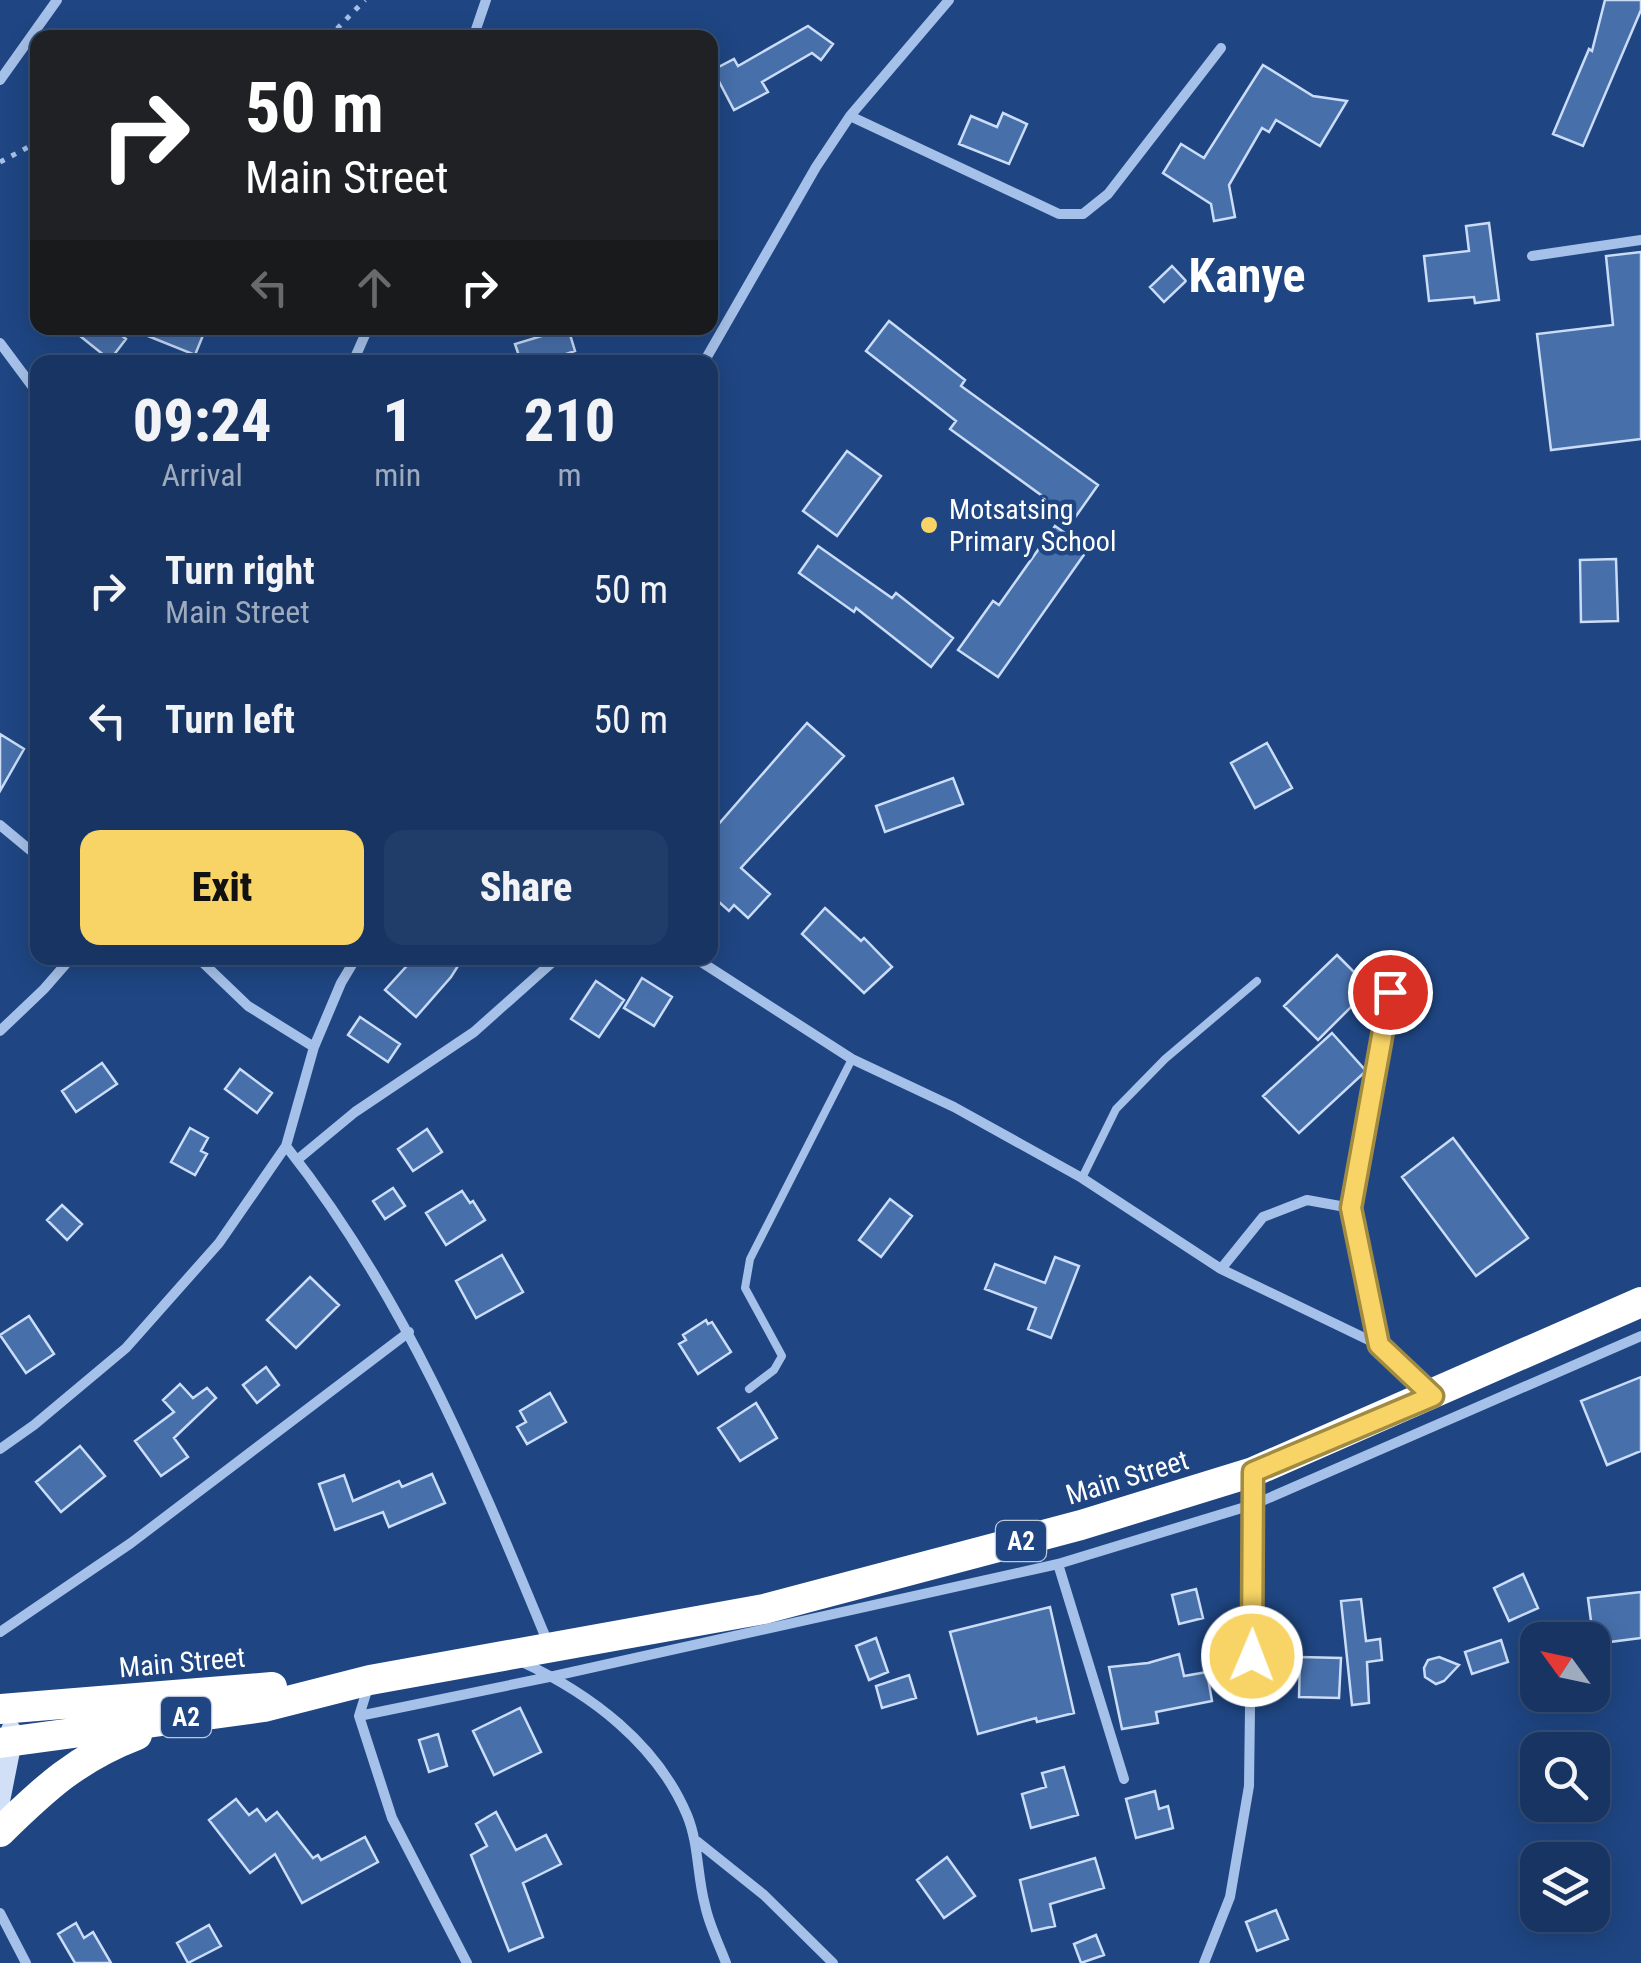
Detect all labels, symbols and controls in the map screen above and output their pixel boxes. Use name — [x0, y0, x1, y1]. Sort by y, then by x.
text: 50 m — [245, 67, 384, 149]
icon: right — [80, 70, 210, 200]
text: Main Street — [245, 151, 448, 204]
district label: Kanye — [1189, 247, 1305, 304]
icon: left — [242, 260, 297, 315]
icon: ahead — [347, 260, 402, 315]
icon: right — [452, 260, 507, 315]
text: 09:24 — [133, 385, 272, 456]
text: 1 — [382, 385, 413, 456]
text: 210 — [524, 385, 615, 456]
text: Arrival — [161, 456, 243, 494]
text: min — [374, 456, 421, 494]
text: m — [558, 456, 582, 494]
place label: Motsatsing Primary School — [949, 493, 1116, 558]
marker: Motsatsing Primary School — [918, 514, 940, 536]
text: Turn right — [165, 549, 315, 593]
icon: right — [80, 563, 135, 618]
text: 50 m — [593, 568, 668, 612]
text: Main Street — [165, 593, 310, 631]
icon: left — [80, 693, 135, 748]
text: Turn left — [165, 698, 295, 742]
text: 50 m — [593, 698, 668, 742]
button: Exit — [80, 830, 364, 945]
button: Share — [384, 830, 668, 945]
pin — [1348, 950, 1433, 1035]
icon: arrive — [1363, 965, 1418, 1020]
street label: Main Street — [1062, 1443, 1193, 1512]
road number: A2 — [996, 1521, 1046, 1561]
position arrow — [1200, 1604, 1304, 1708]
north arrow — [1520, 1622, 1610, 1712]
map controls — [1520, 1622, 1610, 1932]
street label: Main Street — [118, 1641, 247, 1684]
road number: A2 — [161, 1697, 211, 1737]
button: search — [1520, 1732, 1610, 1822]
button: layers — [1520, 1842, 1610, 1932]

